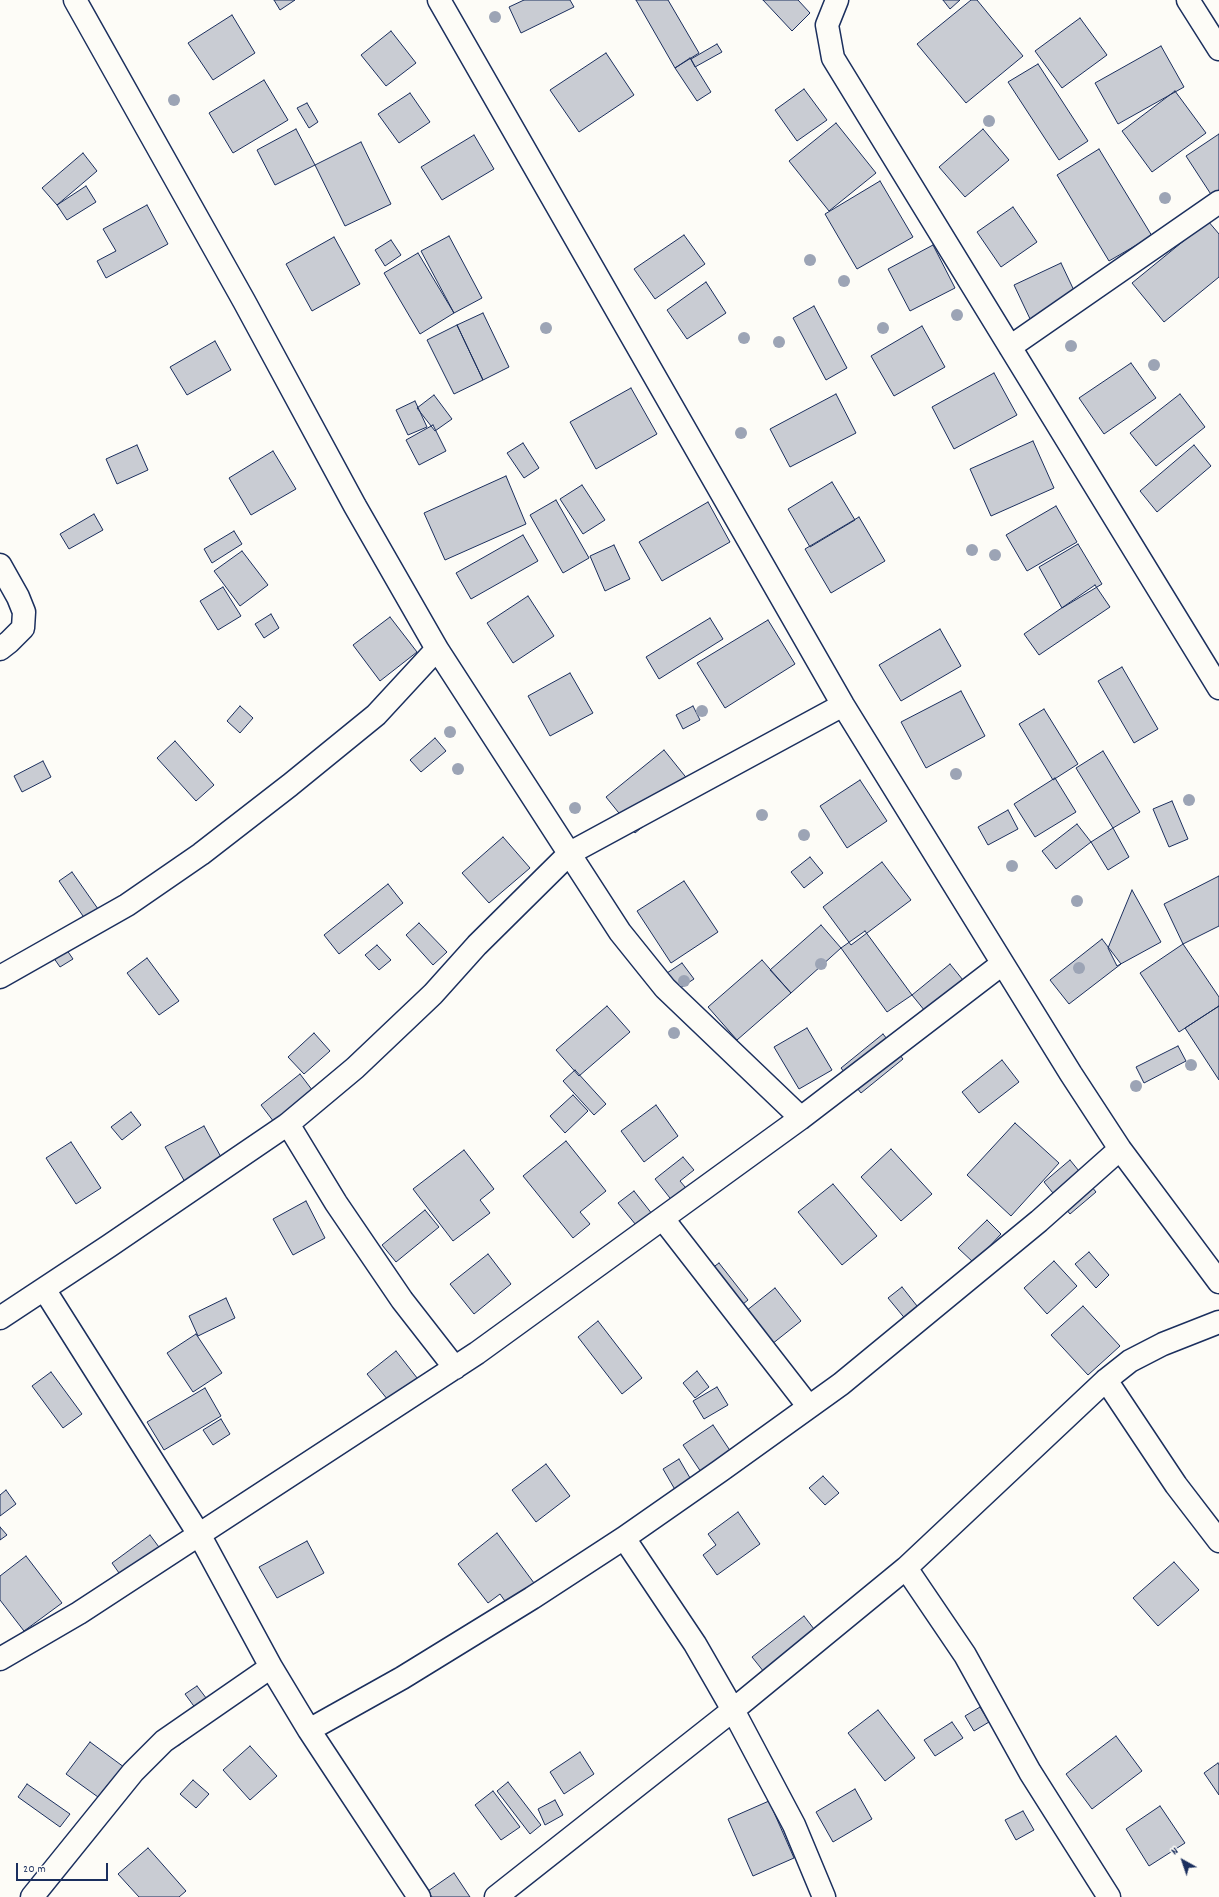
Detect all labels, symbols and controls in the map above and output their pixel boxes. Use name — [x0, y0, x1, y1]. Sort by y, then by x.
north arrow — [1163, 1841, 1203, 1881]
text: N — [1168, 1844, 1183, 1860]
scale bar — [18, 1855, 110, 1881]
text: 20 m — [23, 1861, 46, 1878]

